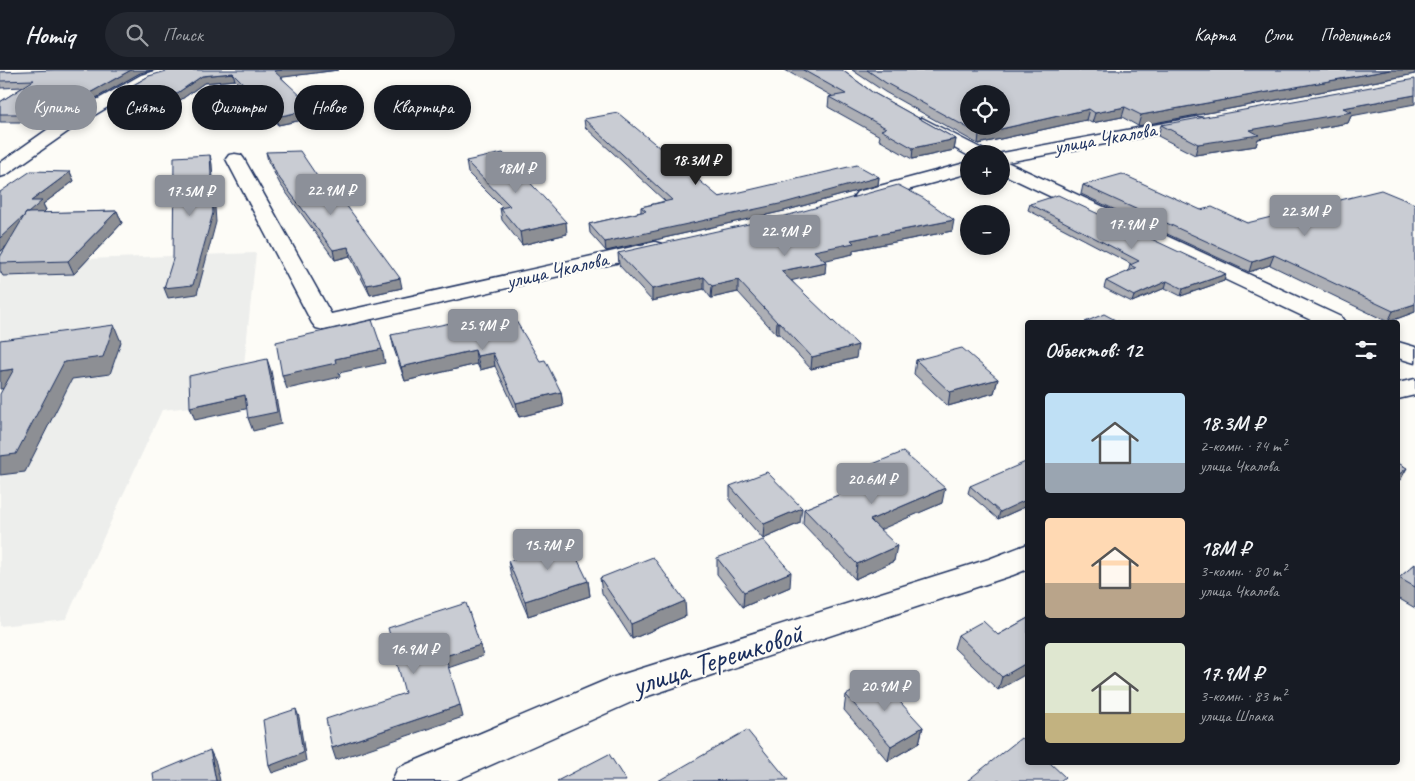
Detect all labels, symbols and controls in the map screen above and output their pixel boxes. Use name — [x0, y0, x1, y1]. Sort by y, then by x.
search box — [105, 12, 455, 57]
text: Homiq — [25, 20, 75, 50]
icon: search — [123, 21, 151, 49]
text: Поиск — [163, 23, 203, 47]
text: Карта — [1194, 24, 1235, 46]
text: Слои — [1263, 24, 1292, 46]
text: Поделиться — [1320, 24, 1390, 46]
chip: Купить — [15, 85, 97, 130]
chip: Снять — [107, 85, 182, 130]
chip: Фильтры — [192, 85, 284, 130]
chip: Новое — [294, 85, 364, 130]
chip: Квартира — [374, 85, 471, 130]
map controls — [960, 85, 1010, 255]
button: locate — [960, 85, 1010, 135]
street label: улица Чкалова — [1050, 116, 1160, 160]
pin: 18.3M ₽ — [650, 144, 742, 186]
button: + — [960, 145, 1010, 195]
text: 18.3M ₽ — [672, 150, 720, 170]
pin: 18M ₽ — [481, 152, 551, 194]
text: 18M ₽ — [497, 158, 535, 178]
pin: 17.5M ₽ — [144, 174, 236, 217]
pin: 22.9M ₽ — [285, 174, 377, 216]
text: 22.9M ₽ — [307, 180, 355, 200]
text: 17.5M ₽ — [166, 181, 214, 201]
pin: 22.3M ₽ — [1259, 194, 1351, 237]
text: 22.3M ₽ — [1281, 201, 1329, 221]
button: − — [960, 205, 1010, 255]
pin: 17.9M ₽ — [1086, 208, 1178, 250]
pin: 22.9M ₽ — [739, 214, 831, 257]
text: 17.9M ₽ — [1108, 214, 1156, 234]
text: 22.9M ₽ — [761, 221, 809, 241]
street label: улица Чкалова — [502, 245, 613, 295]
pin: 25.9M ₽ — [437, 308, 529, 351]
text: 25.9M ₽ — [459, 315, 507, 335]
icon: filters — [1352, 336, 1380, 364]
text: Объектов: 12 — [1045, 337, 1142, 363]
text: 18.3M ₽ — [1200, 410, 1264, 436]
icon: home — [1085, 413, 1145, 473]
text: 2-комн. · 74 m² — [1200, 436, 1286, 456]
text: улица Чкалова — [1200, 456, 1279, 476]
pin: 20.6M ₽ — [826, 462, 918, 505]
text: 20.6M ₽ — [848, 469, 896, 489]
pin: 15.7M ₽ — [502, 528, 594, 571]
text: 15.7M ₽ — [524, 535, 572, 555]
text: 18M ₽ — [1200, 535, 1250, 561]
icon: home — [1085, 538, 1145, 598]
text: 3-комн. · 80 m² — [1200, 561, 1286, 581]
text: улица Чкалова — [1200, 581, 1279, 601]
street label: улица Терешковой — [625, 613, 809, 705]
pin: 16.9M ₽ — [368, 632, 460, 675]
text: 16.9M ₽ — [390, 639, 438, 659]
text: 17.9M ₽ — [1200, 660, 1263, 686]
icon: home — [1085, 663, 1145, 723]
pin: 20.9M ₽ — [839, 670, 931, 712]
text: 20.9M ₽ — [861, 676, 909, 696]
text: 3-комн. · 83 m² — [1200, 686, 1286, 706]
text: улица Шпака — [1200, 706, 1273, 726]

